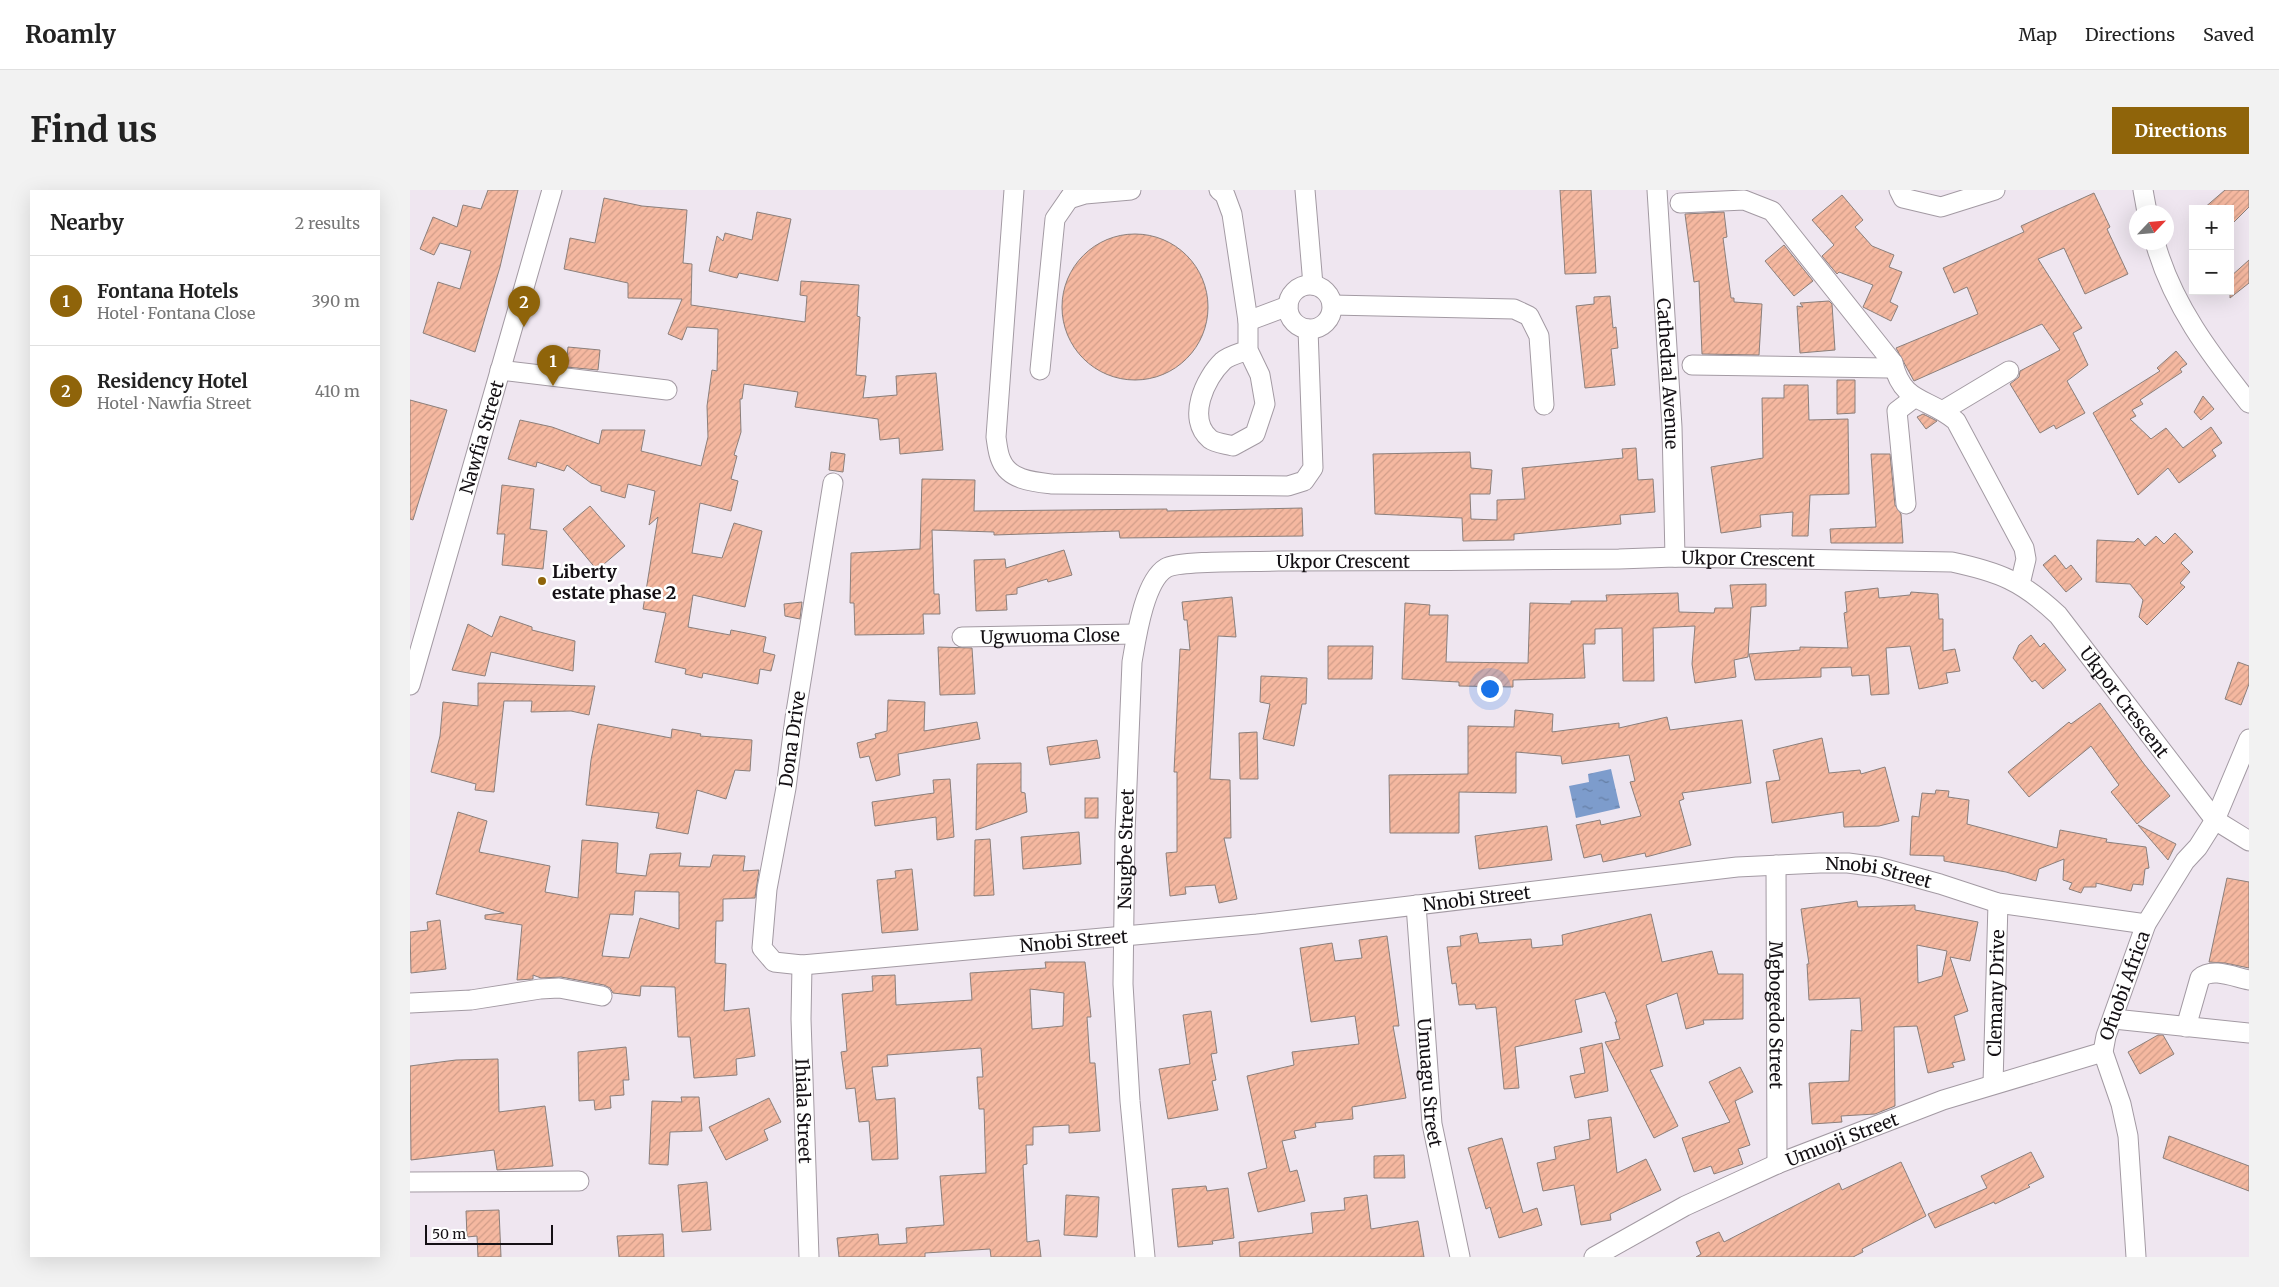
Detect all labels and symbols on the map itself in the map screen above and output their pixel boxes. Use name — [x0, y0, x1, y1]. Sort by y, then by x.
north arrow — [2129, 205, 2174, 250]
pin: 2 — [508, 286, 540, 327]
street label: Cathedral Avenue — [1652, 297, 1684, 450]
pin: 1 — [537, 345, 569, 386]
street label: Nawfia Street — [454, 378, 508, 496]
street label: Ukpor Crescent — [1681, 546, 1815, 571]
street label: Ukpor Crescent — [1276, 549, 1410, 573]
place label: Liberty estate phase 2 — [552, 560, 676, 604]
marker: Liberty estate phase 2 — [536, 575, 548, 587]
street label: Ugwuoma Close — [980, 623, 1120, 648]
street label: Ukpor Crescent — [2075, 642, 2174, 762]
your location — [1477, 676, 1503, 702]
street label: Dona Drive — [774, 689, 810, 789]
street label: Nsugbe Street — [1112, 788, 1138, 909]
street label: Nnobi Street — [1825, 852, 1935, 893]
street label: Nnobi Street — [1421, 880, 1532, 916]
street label: Nnobi Street — [1019, 924, 1129, 957]
street label: Ofuobi Africa — [2094, 927, 2154, 1043]
street label: Clemany Drive — [1982, 929, 2009, 1057]
street label: Mgbogedo Street — [1765, 941, 1788, 1089]
street label: Umuagu Street — [1413, 1017, 1448, 1149]
street label: Ihiala Street — [791, 1058, 817, 1164]
street label: Umuoji Street — [1782, 1107, 1902, 1171]
scale bar — [425, 1222, 552, 1245]

